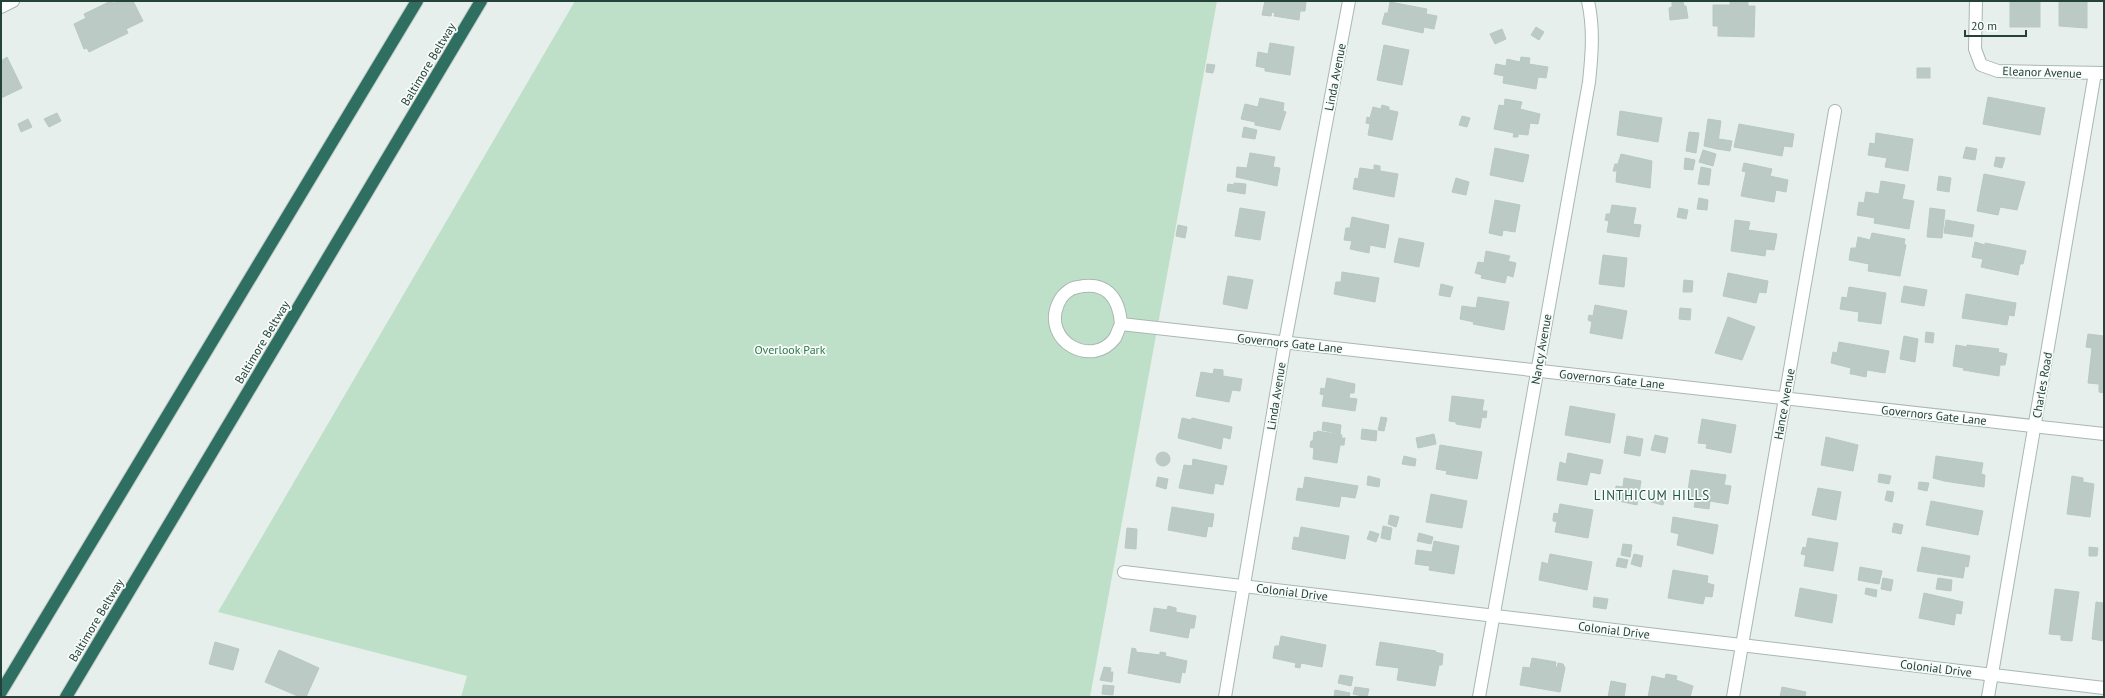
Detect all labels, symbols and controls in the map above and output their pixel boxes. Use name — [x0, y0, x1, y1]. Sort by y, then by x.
scale bar — [1965, 12, 2026, 38]
text: 20 m — [1971, 18, 1997, 33]
street label: Baltimore Beltway — [397, 19, 459, 108]
street label: Linda Avenue — [1321, 42, 1349, 112]
street label: Eleanor Avenue — [2002, 63, 2082, 81]
street label: Baltimore Beltway — [231, 297, 293, 386]
street label: Nancy Avenue — [1527, 313, 1555, 385]
street label: Governors Gate Lane — [1237, 330, 1343, 356]
park label: Overlook Park — [755, 342, 826, 357]
street label: Charles Road — [2029, 351, 2055, 419]
street label: Linda Avenue — [1263, 361, 1289, 431]
street label: Governors Gate Lane — [1559, 366, 1665, 392]
street label: Hance Avenue — [1770, 367, 1798, 441]
street label: Governors Gate Lane — [1881, 402, 1987, 428]
district label: LINTHICUM HILLS — [1594, 487, 1710, 504]
street label: Baltimore Beltway — [65, 575, 127, 664]
street label: Colonial Drive — [1255, 580, 1329, 604]
street label: Colonial Drive — [1577, 618, 1651, 642]
street label: Colonial Drive — [1899, 656, 1973, 680]

